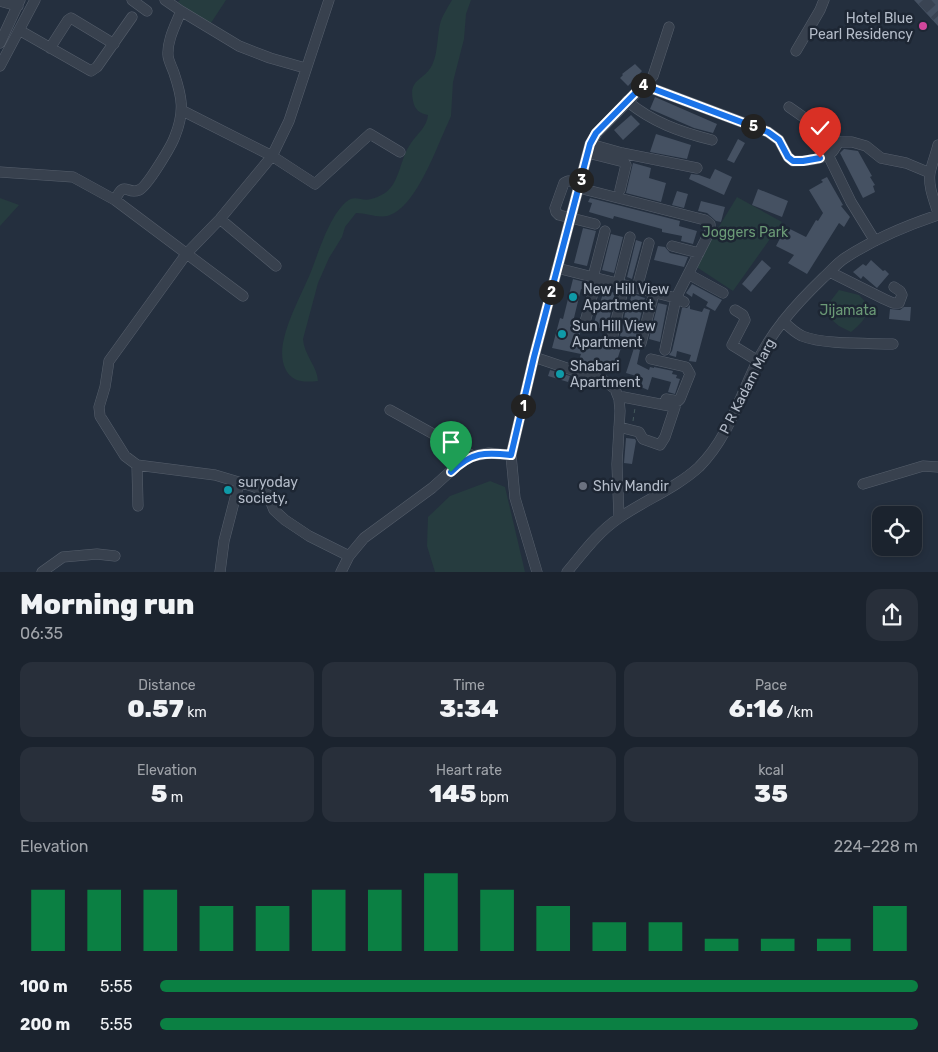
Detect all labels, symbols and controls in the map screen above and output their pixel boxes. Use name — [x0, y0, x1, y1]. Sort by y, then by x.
place label: Hotel Blue Pearl Residency — [809, 10, 913, 43]
marker: Hotel Blue Pearl Residency — [917, 20, 929, 32]
pin: 4 — [630, 72, 656, 98]
text: 4 — [639, 77, 648, 94]
pin — [799, 107, 841, 158]
pin: 5 — [740, 114, 766, 138]
icon: check — [806, 114, 834, 142]
text: 5 — [749, 118, 758, 135]
pin: 3 — [568, 168, 594, 192]
text: 3 — [577, 172, 586, 189]
park label: Joggers Park — [702, 224, 789, 241]
pin: 2 — [538, 280, 564, 304]
place label: New Hill View Apartment — [583, 281, 669, 314]
text: 2 — [547, 284, 556, 301]
marker: New Hill View Apartment — [567, 291, 579, 303]
park label: Jijamata — [820, 302, 876, 319]
place label: Sun Hill View Apartment — [572, 318, 656, 351]
marker: Sun Hill View Apartment — [556, 328, 568, 340]
street label: P R Kadam Marg — [716, 336, 779, 437]
place label: Shabari Apartment — [570, 358, 641, 391]
marker: Shabari Apartment — [554, 368, 566, 380]
pin: 1 — [510, 394, 536, 418]
text: 1 — [520, 398, 527, 415]
pin — [430, 421, 472, 472]
icon: arrive — [437, 428, 465, 456]
place label: suryoday society, — [238, 474, 298, 507]
place label: Shiv Mandir — [593, 478, 669, 495]
marker: Shiv Mandir — [577, 480, 589, 492]
marker: suryoday society, — [222, 484, 234, 496]
map controls — [872, 506, 922, 556]
button: locate — [872, 506, 922, 556]
text: Morning run — [20, 588, 194, 621]
button: share — [866, 589, 918, 641]
text: 06:35 — [20, 624, 63, 643]
text: Distance — [138, 677, 196, 694]
text: Time — [453, 677, 485, 694]
text: Pace — [755, 677, 787, 694]
text: 0.57 — [127, 694, 184, 723]
text: 3:34 — [439, 694, 499, 723]
text: 6:16 — [729, 694, 783, 723]
text: km — [184, 704, 207, 721]
text: /km — [783, 704, 813, 721]
text: Elevation — [137, 762, 197, 779]
text: Heart rate — [436, 762, 502, 779]
text: kcal — [758, 762, 784, 779]
text: 5 — [151, 779, 167, 808]
text: 145 — [429, 779, 477, 808]
text: 35 — [754, 779, 788, 808]
text: m — [167, 789, 183, 806]
text: bpm — [477, 789, 509, 806]
text: Elevation — [20, 837, 89, 856]
text: 224–228 m — [834, 837, 918, 856]
text: 100 m — [20, 977, 68, 996]
text: 5:55 — [100, 977, 133, 996]
text: 200 m — [20, 1015, 70, 1034]
text: 5:55 — [100, 1015, 133, 1034]

